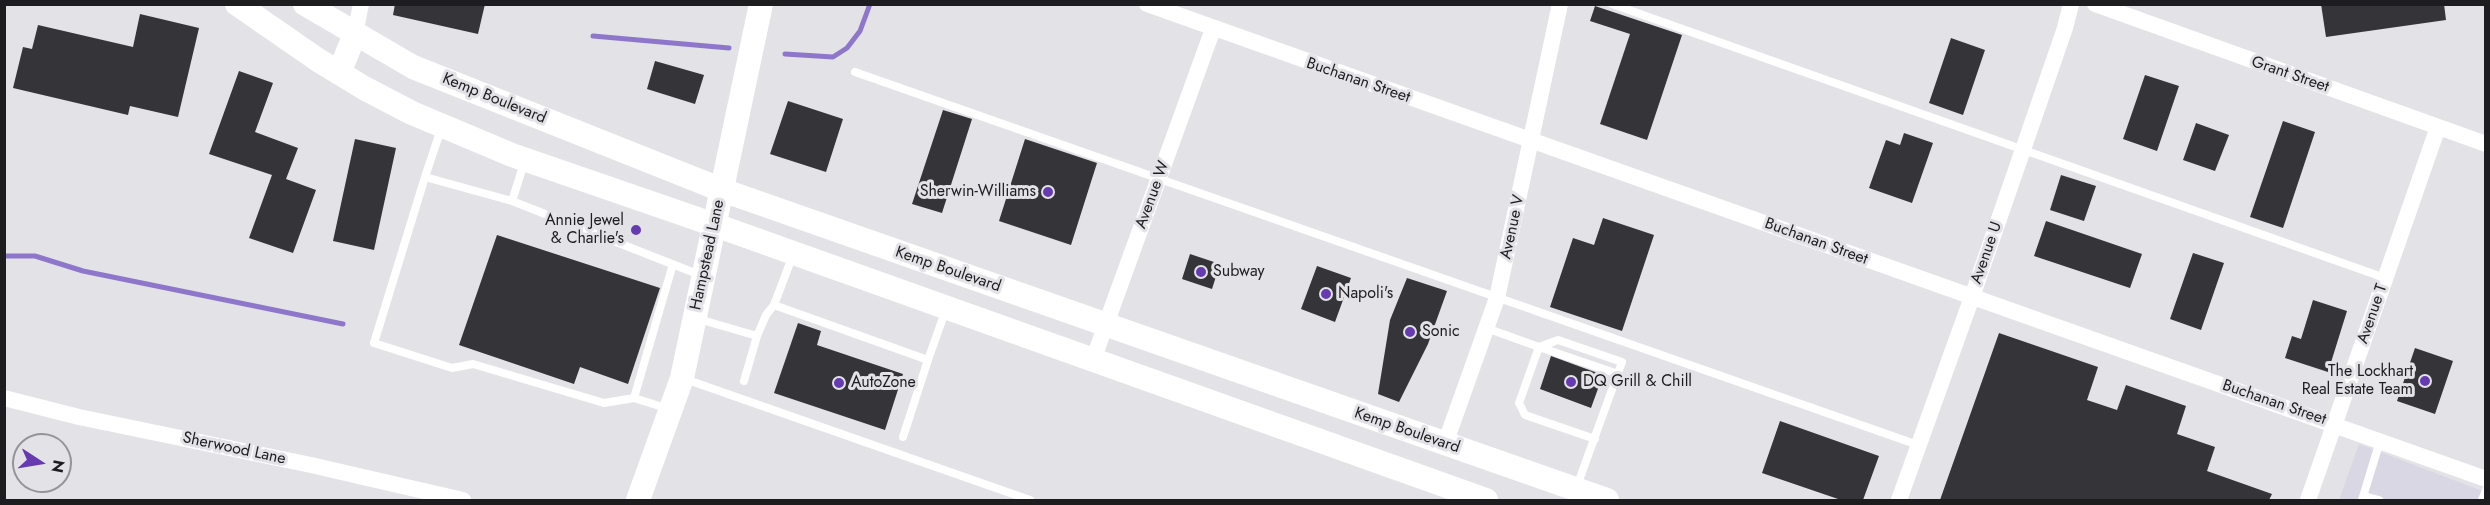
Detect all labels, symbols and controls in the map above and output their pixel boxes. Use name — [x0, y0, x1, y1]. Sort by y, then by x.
street label: Grant Street — [2249, 53, 2331, 97]
street label: Buchanan Street — [1304, 54, 1412, 108]
street label: Kemp Boulevard — [439, 69, 549, 129]
street label: Avenue W — [1132, 159, 1174, 231]
place label: Sherwin-Williams — [920, 182, 1036, 202]
marker: Sherwin-Williams — [1041, 185, 1055, 199]
street label: Avenue V — [1497, 193, 1529, 261]
street label: Hampstead Lane — [687, 198, 729, 312]
place label: Annie Jewel & Charlie's — [545, 211, 624, 249]
street label: Buchanan Street — [1762, 214, 1870, 270]
street label: Avenue U — [1967, 219, 2007, 287]
marker: Annie Jewel & Charlie's — [629, 223, 643, 237]
street label: Kemp Boulevard — [893, 243, 1003, 297]
place label: Subway — [1213, 262, 1265, 282]
marker: Subway — [1194, 265, 1208, 279]
street label: Avenue T — [2354, 282, 2392, 346]
place label: Napoli's — [1338, 284, 1393, 304]
marker: Napoli's — [1319, 287, 1333, 301]
place label: Sonic — [1422, 322, 1460, 342]
marker: Sonic — [1403, 325, 1417, 339]
place label: The Lockhart Real Estate Team — [2302, 362, 2413, 400]
place label: DQ Grill & Chill — [1583, 372, 1692, 392]
place label: AutoZone — [851, 373, 916, 393]
marker: The Lockhart Real Estate Team — [2418, 374, 2432, 388]
marker: DQ Grill & Chill — [1564, 375, 1578, 389]
marker: AutoZone — [832, 376, 846, 390]
street label: Buchanan Street — [2220, 376, 2328, 430]
street label: Kemp Boulevard — [1352, 404, 1462, 458]
street label: Sherwood Lane — [181, 429, 287, 469]
north arrow — [12, 433, 72, 493]
text: N — [46, 458, 71, 475]

